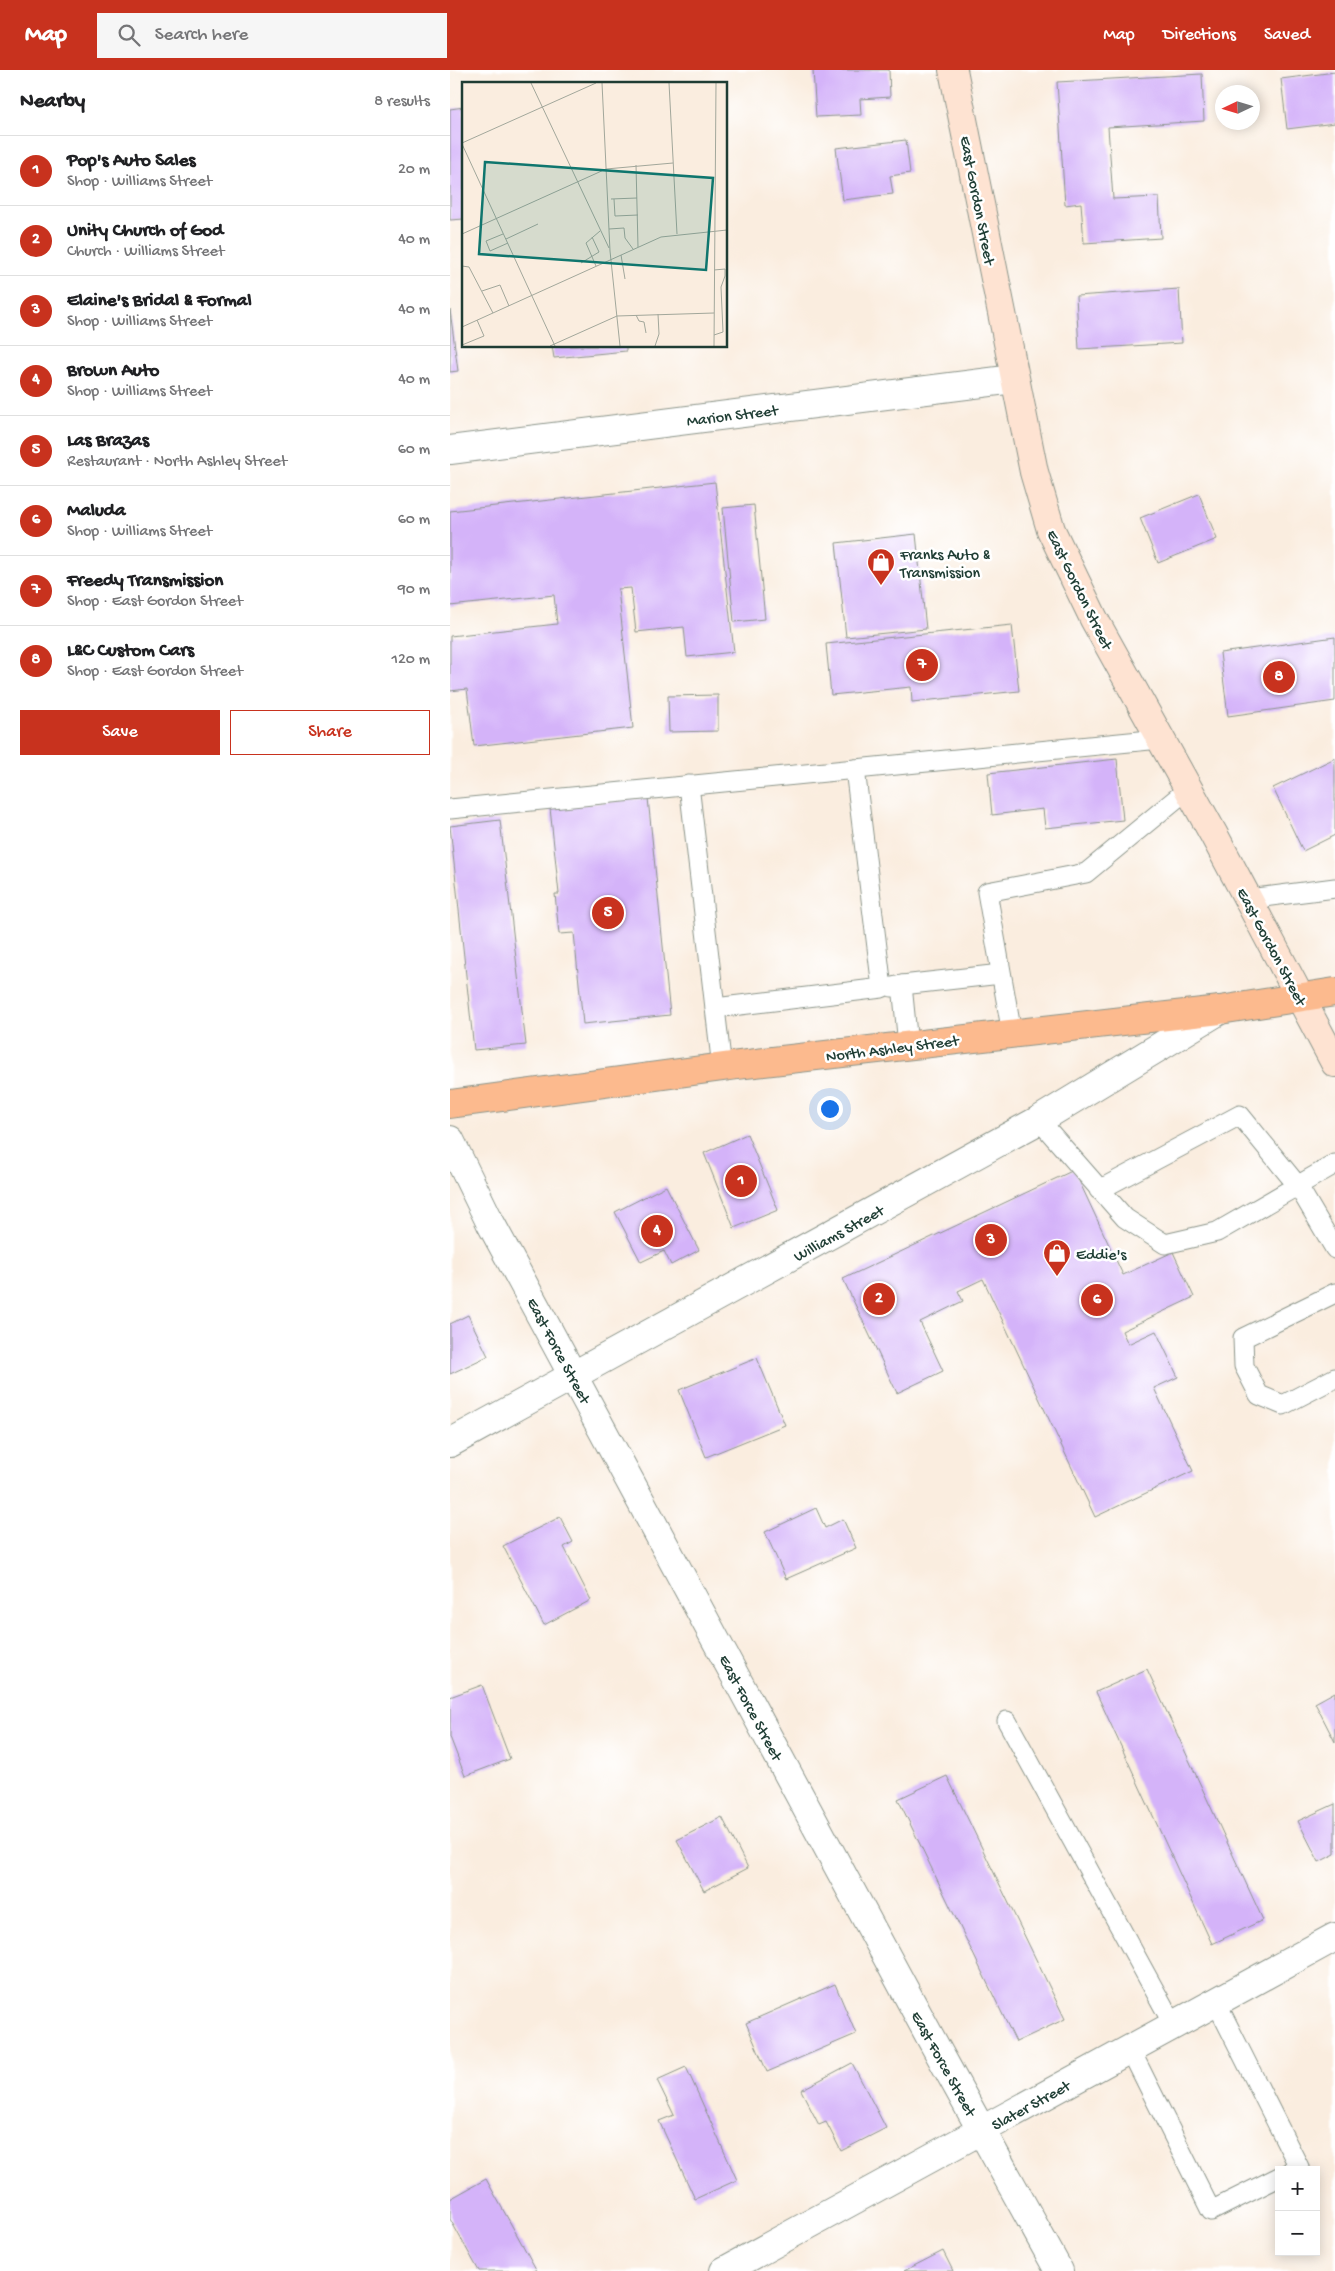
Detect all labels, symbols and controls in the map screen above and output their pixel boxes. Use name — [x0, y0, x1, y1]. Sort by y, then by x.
search box — [97, 13, 447, 58]
text: Map — [25, 21, 67, 50]
icon: search — [115, 21, 143, 49]
text: Search here — [155, 24, 248, 47]
text: Map — [1103, 25, 1135, 46]
text: Directions — [1163, 25, 1236, 46]
text: Saved — [1264, 25, 1310, 46]
inset map — [462, 82, 728, 348]
north arrow — [1215, 85, 1260, 130]
text: Nearby — [20, 90, 85, 115]
text: 8 results — [374, 93, 430, 112]
street label: East Gordon Street — [954, 135, 998, 268]
text: Pop's Auto Sales — [67, 150, 196, 173]
text: 1 — [33, 161, 39, 180]
text: 20 m — [398, 161, 430, 180]
text: Shop · Williams Street — [67, 173, 212, 192]
text: Unity Church of God — [67, 220, 223, 243]
text: 2 — [32, 231, 40, 250]
text: 40 m — [398, 231, 430, 250]
text: Church · Williams Street — [67, 243, 224, 262]
text: Elaine's Bridal & Formal — [67, 290, 252, 313]
text: 3 — [32, 301, 40, 320]
text: 40 m — [398, 301, 430, 320]
text: Shop · Williams Street — [67, 313, 212, 332]
text: Brown Auto — [67, 360, 159, 383]
text: 4 — [32, 371, 40, 390]
text: 40 m — [398, 371, 430, 390]
text: Shop · Williams Street — [67, 383, 212, 402]
street label: Marion Street — [686, 402, 780, 432]
text: Las Brazas — [67, 430, 149, 453]
text: 5 — [32, 441, 40, 460]
text: 60 m — [398, 441, 430, 460]
text: Restaurant · North Ashley Street — [67, 453, 287, 472]
text: Maluda — [67, 500, 126, 523]
text: 6 — [32, 511, 40, 530]
text: 60 m — [398, 511, 430, 530]
text: Shop · Williams Street — [67, 523, 212, 542]
street label: East Gordon Street — [1041, 528, 1116, 655]
shop icon: Franks Auto & Transmission — [866, 547, 896, 586]
place label: Franks Auto & Transmission — [899, 547, 991, 584]
text: Freedy Transmission — [67, 570, 223, 593]
text: 7 — [32, 581, 40, 600]
text: 90 m — [398, 581, 430, 600]
text: Shop · East Gordon Street — [67, 593, 243, 612]
text: L&C Custom Cars — [67, 640, 194, 663]
pin: 7 — [906, 646, 938, 684]
text: 8 — [32, 651, 40, 670]
text: 120 m — [391, 651, 430, 670]
pin: 8 — [1263, 658, 1295, 696]
text: Shop · East Gordon Street — [67, 663, 243, 682]
button: Save — [20, 710, 220, 755]
button: Share — [230, 710, 430, 755]
street label: East Gordon Street — [1231, 885, 1310, 1011]
pin: 5 — [592, 894, 624, 932]
street label: North Ashley Street — [825, 1033, 961, 1068]
your location — [817, 1096, 843, 1122]
pin: 1 — [725, 1162, 757, 1200]
street label: Williams Street — [791, 1202, 889, 1268]
pin: 4 — [641, 1212, 673, 1250]
pin: 3 — [975, 1221, 1007, 1259]
shop icon: Eddie's — [1042, 1238, 1072, 1277]
place label: Eddie's — [1076, 1247, 1128, 1266]
pin: 2 — [863, 1280, 895, 1318]
pin: 6 — [1081, 1281, 1113, 1319]
street label: East Force Street — [521, 1295, 594, 1409]
street label: East Force Street — [713, 1652, 786, 1766]
street label: East Force Street — [905, 2009, 979, 2122]
street label: Slater Street — [989, 2077, 1076, 2136]
map controls — [1275, 2166, 1320, 2256]
button: + — [1275, 2166, 1320, 2211]
button: − — [1275, 2211, 1320, 2256]

